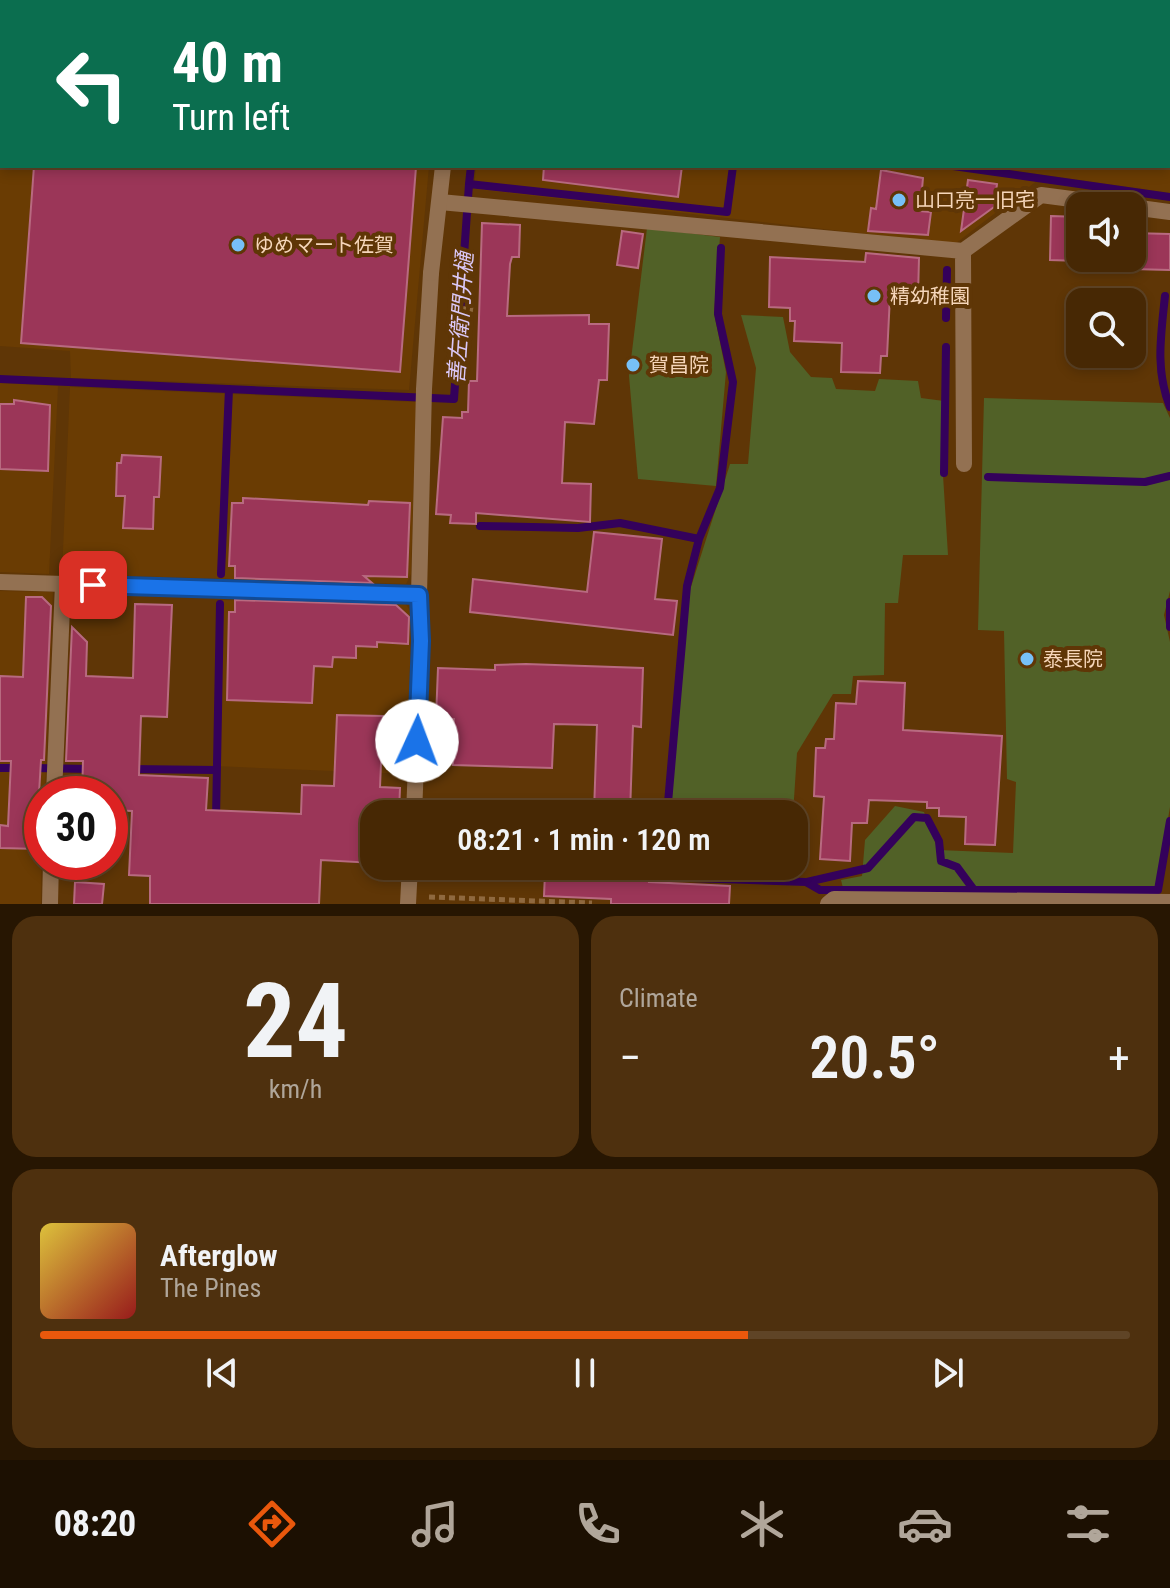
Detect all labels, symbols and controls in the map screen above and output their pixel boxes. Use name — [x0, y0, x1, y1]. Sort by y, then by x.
text: 40 m — [172, 30, 283, 96]
icon: left — [40, 32, 144, 136]
text: Turn left — [172, 97, 290, 139]
place label: 山口亮一旧宅 — [915, 188, 1035, 212]
marker: 山口亮一旧宅 — [890, 191, 908, 209]
map controls — [1066, 192, 1146, 368]
button: sound — [1066, 192, 1146, 272]
place label: ゆめマート佐賀 — [254, 233, 394, 257]
marker: ゆめマート佐賀 — [229, 236, 247, 254]
water label: 善左衛門井樋 — [443, 248, 478, 385]
place label: 精幼稚園 — [890, 284, 970, 308]
marker: 精幼稚園 — [865, 287, 883, 305]
button: search — [1066, 288, 1146, 368]
place label: 賀昌院 — [649, 353, 709, 377]
marker: 賀昌院 — [624, 356, 642, 374]
pin — [59, 551, 127, 619]
icon: arrive — [71, 563, 115, 607]
place label: 泰長院 — [1043, 647, 1103, 671]
marker: 泰長院 — [1018, 650, 1036, 668]
position arrow — [375, 699, 459, 783]
speed limit sign: 30 — [24, 776, 128, 880]
text: 08:21 · 1 min · 120 m — [457, 822, 711, 857]
text: 24 — [243, 961, 348, 1082]
text: Climate — [619, 983, 698, 1013]
text: 20.5° — [809, 1022, 940, 1093]
text: − — [619, 1032, 641, 1084]
text: + — [1108, 1032, 1130, 1084]
text: km/h — [269, 1074, 322, 1104]
text: Afterglow — [160, 1238, 278, 1273]
text: The Pines — [160, 1273, 261, 1303]
icon: previous — [200, 1351, 244, 1395]
icon: pause — [563, 1351, 607, 1395]
icon: next — [926, 1351, 970, 1395]
icon: directions — [244, 1496, 300, 1552]
icon: music — [407, 1496, 463, 1552]
icon: phone — [570, 1496, 626, 1552]
icon: climate — [734, 1496, 790, 1552]
icon: car — [897, 1496, 953, 1552]
icon: filters — [1060, 1496, 1116, 1552]
text: 08:20 — [54, 1503, 136, 1545]

